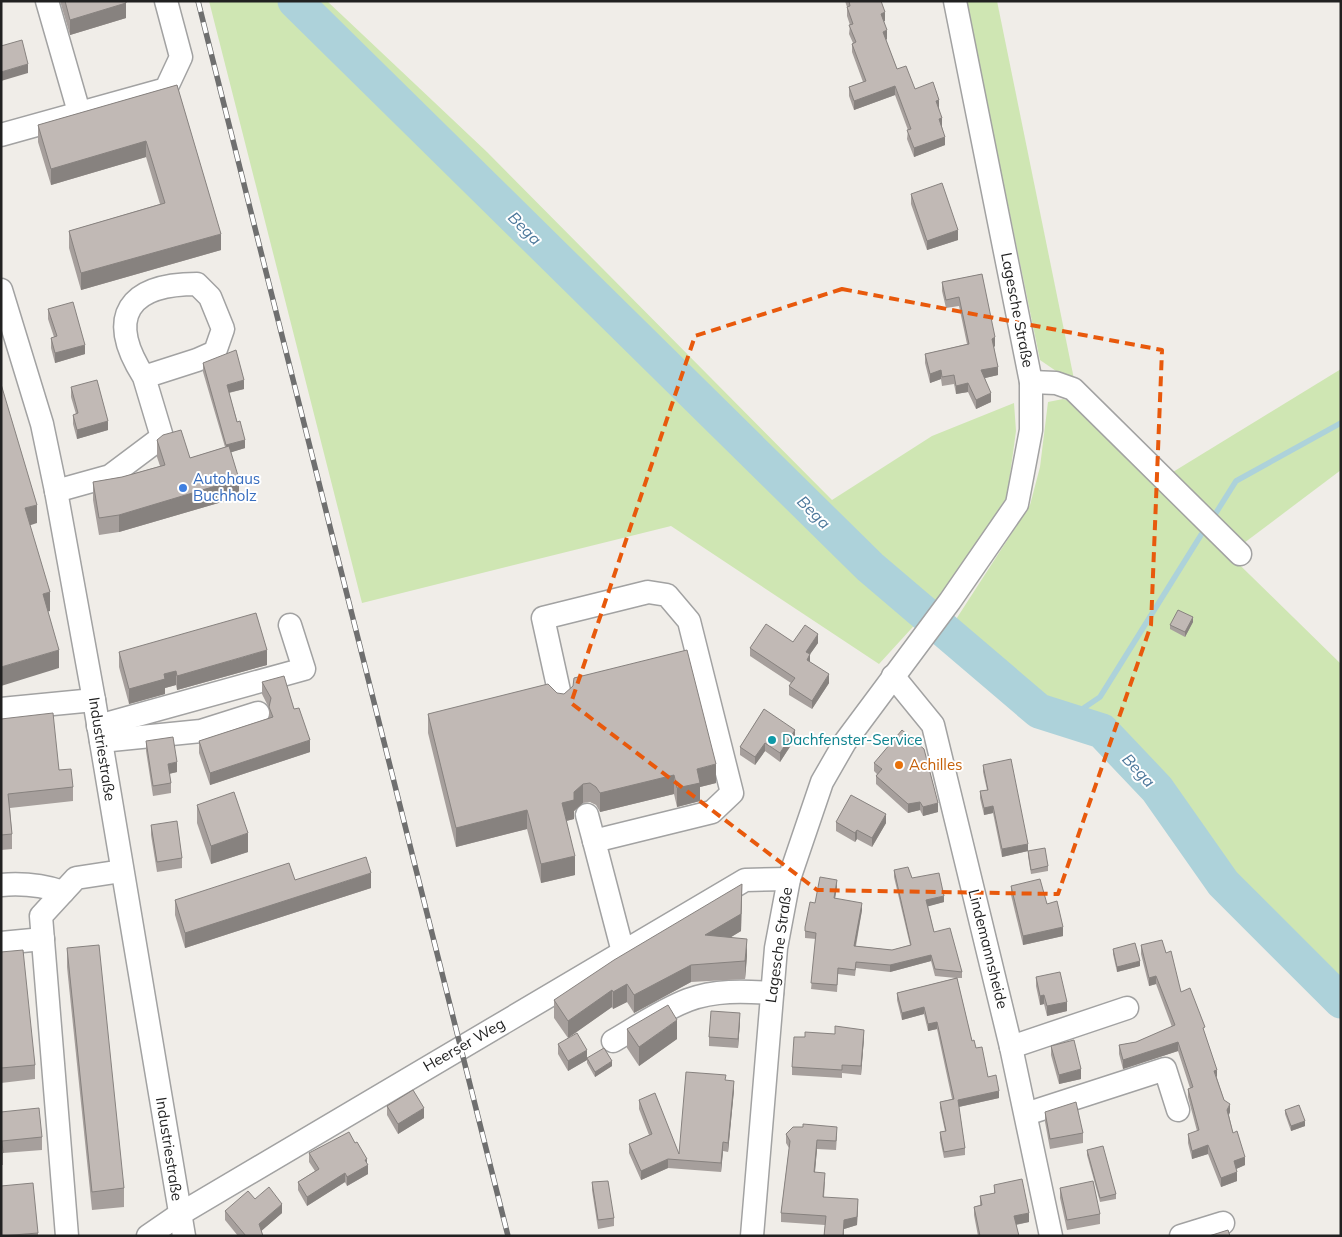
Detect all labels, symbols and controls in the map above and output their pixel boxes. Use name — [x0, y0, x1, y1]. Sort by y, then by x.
water label: Bega — [504, 207, 546, 249]
street label: Lagesche Straße — [997, 251, 1038, 369]
place label: Autohaus Buchholz — [193, 469, 260, 505]
marker: Autohaus Buchholz — [177, 482, 189, 494]
water label: Bega — [793, 491, 835, 533]
street label: Industriestraße — [85, 696, 120, 802]
place label: Dachfenster-Service — [782, 730, 923, 749]
marker: Dachfenster-Service — [766, 734, 778, 746]
water label: Bega — [1118, 749, 1160, 791]
place label: Achilles — [909, 755, 962, 774]
marker: Achilles — [893, 759, 905, 771]
street label: Lagesche Straße — [761, 886, 796, 1004]
street label: Lindemannsheide — [964, 887, 1013, 1011]
street label: Heerser Weg — [420, 1014, 508, 1076]
street label: Industriestraße — [152, 1096, 187, 1202]

